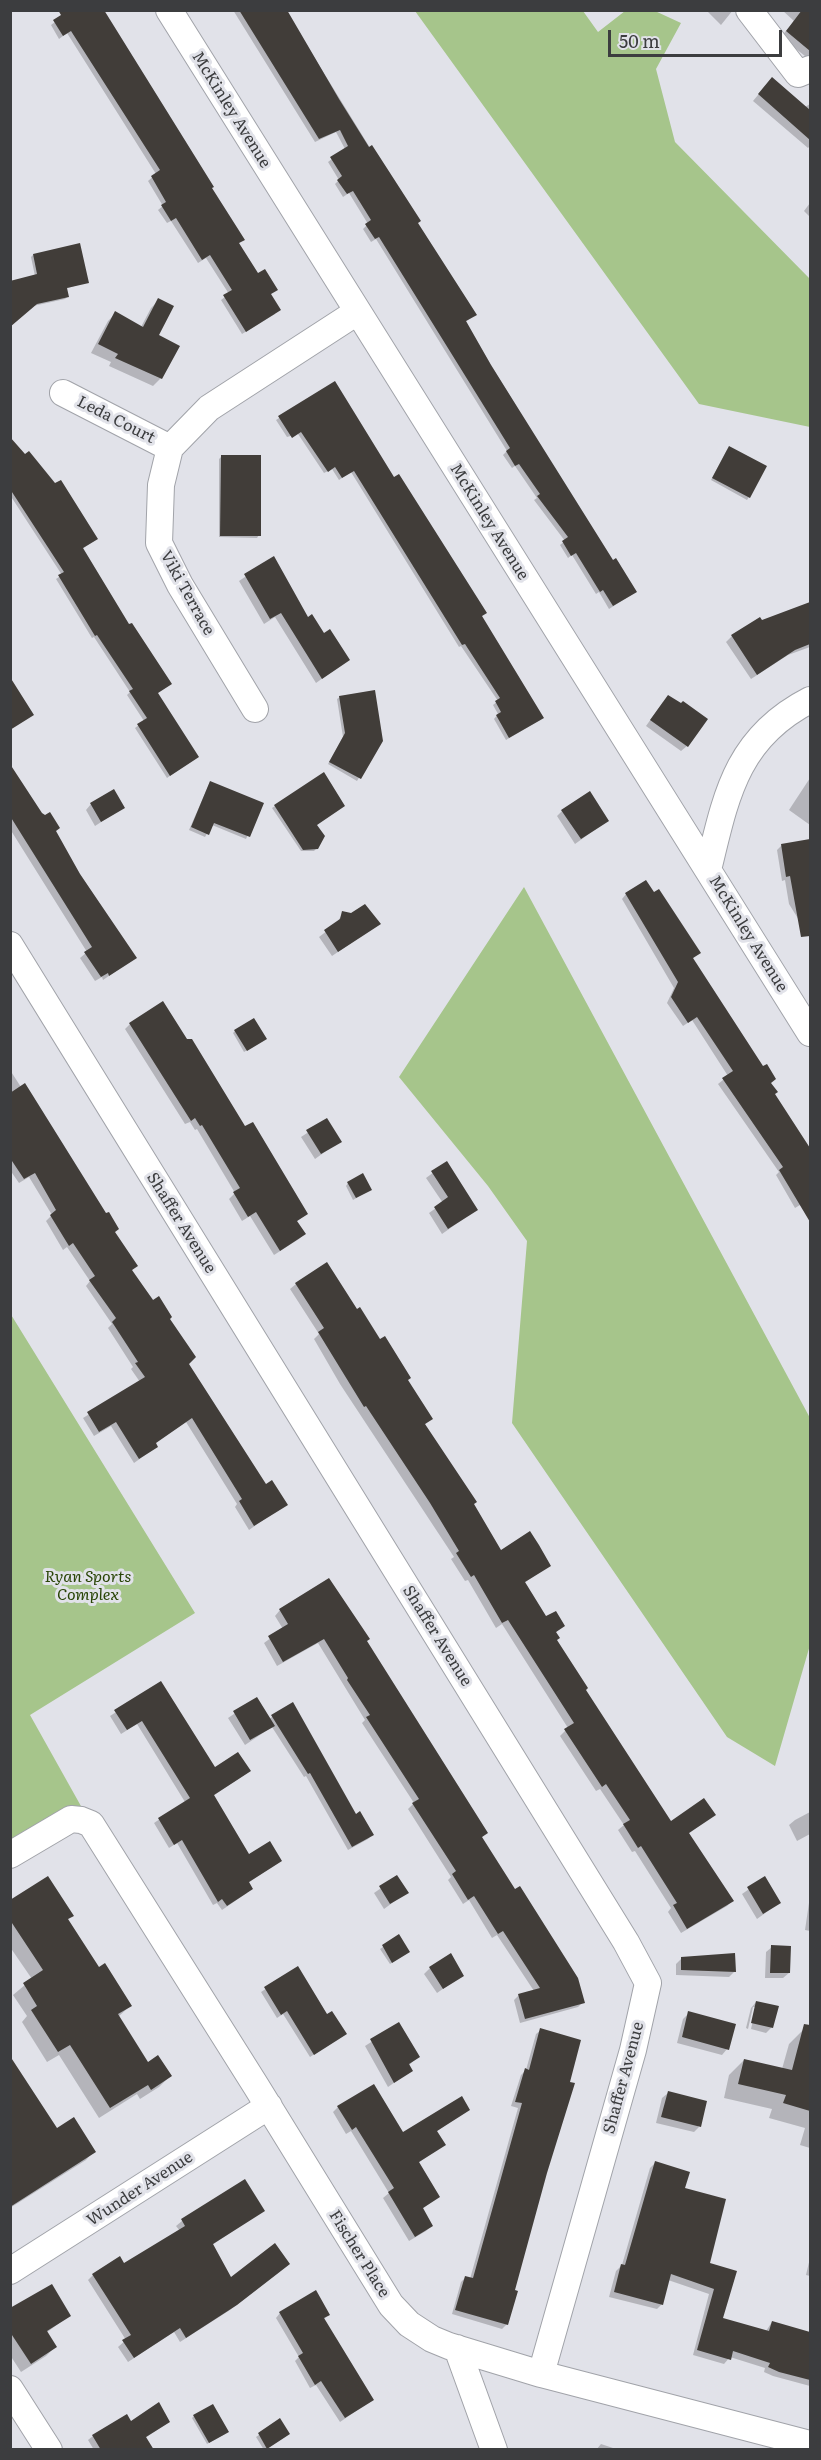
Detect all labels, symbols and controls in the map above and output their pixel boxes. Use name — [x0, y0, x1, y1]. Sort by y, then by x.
scale bar — [611, 18, 785, 56]
text: 50 m — [619, 27, 660, 54]
street label: McKinley Avenue — [187, 48, 275, 172]
street label: Leda Court — [74, 392, 158, 448]
street label: McKinley Avenue — [445, 460, 533, 584]
street label: Viki Terrace — [156, 547, 218, 639]
street label: McKinley Avenue — [704, 872, 792, 996]
street label: Shaffer Avenue — [142, 1169, 220, 1277]
park label: Ryan Sports Complex — [45, 1567, 131, 1605]
street label: Shaffer Avenue — [398, 1582, 476, 1690]
street label: Shaffer Avenue — [600, 2020, 648, 2136]
street label: Wunder Avenue — [84, 2148, 196, 2230]
street label: Fischer Place — [325, 2207, 393, 2301]

